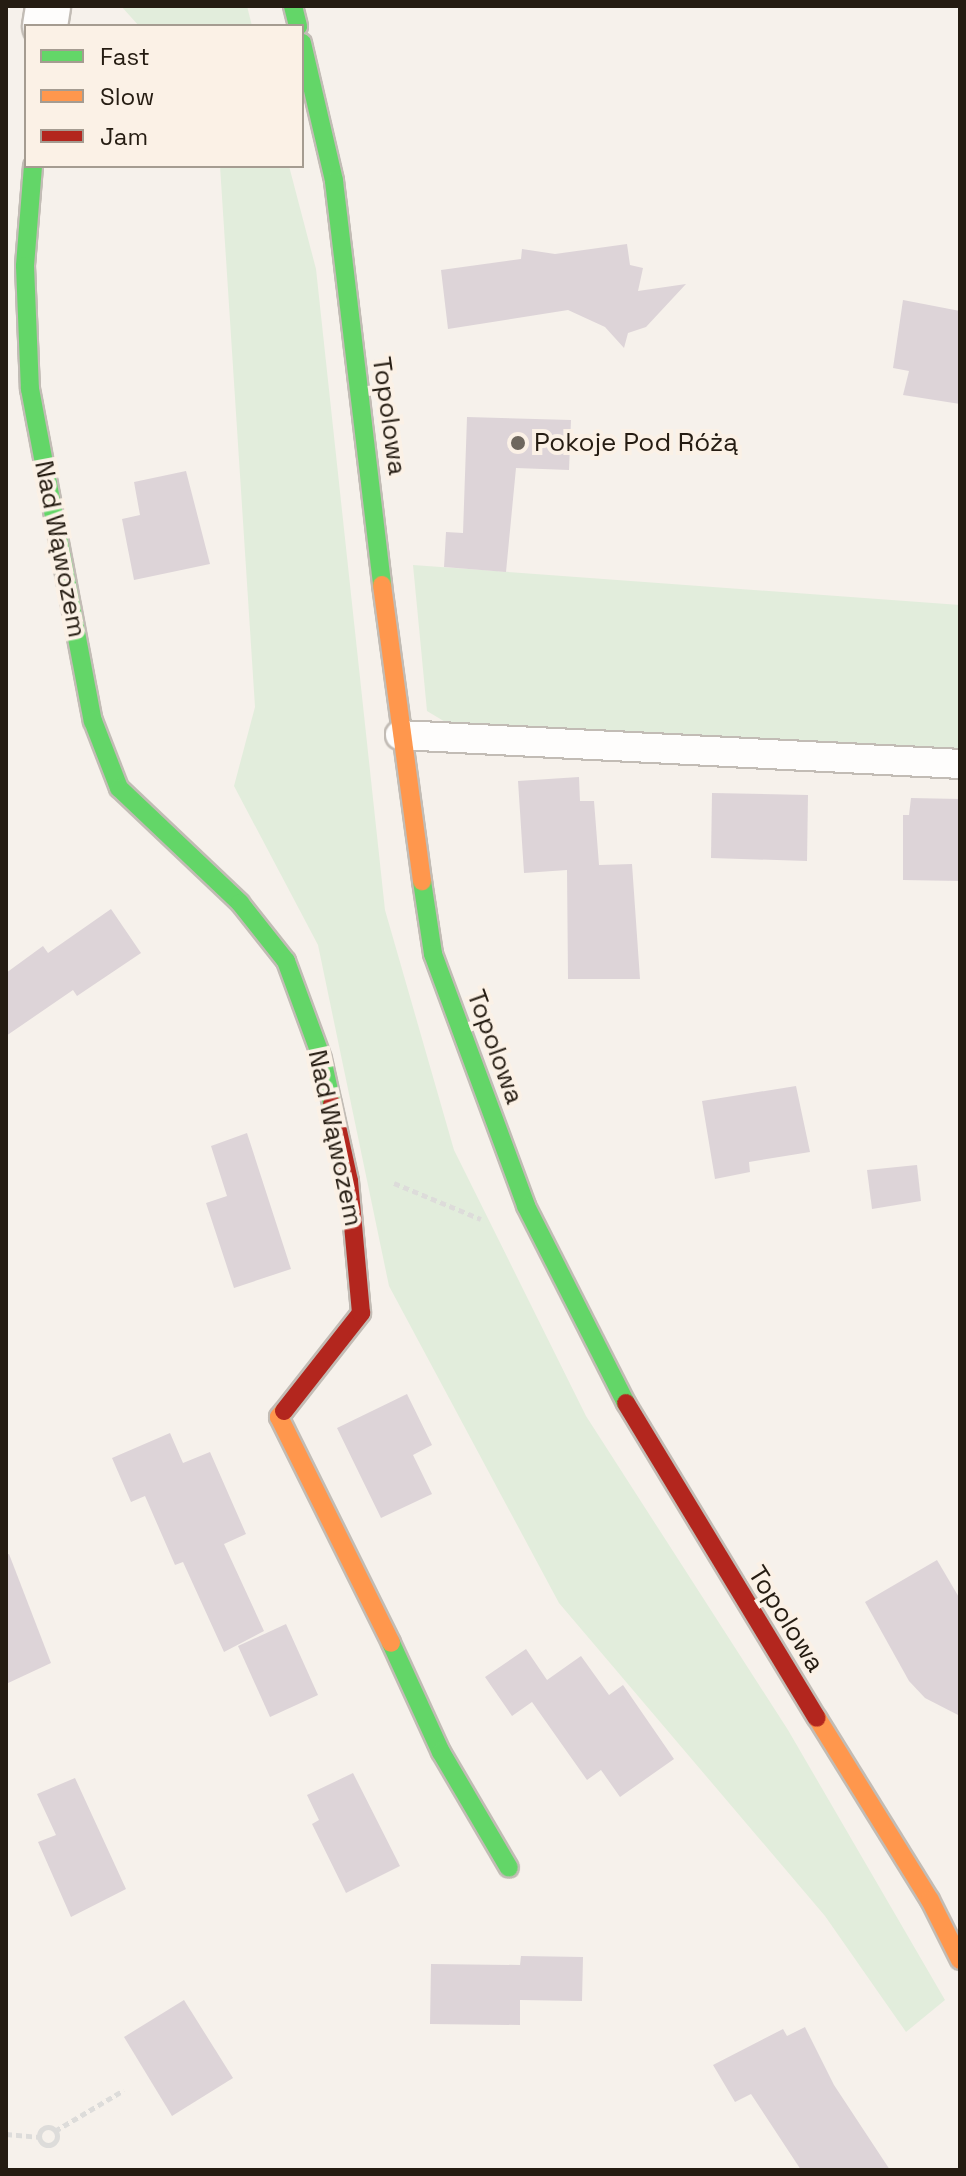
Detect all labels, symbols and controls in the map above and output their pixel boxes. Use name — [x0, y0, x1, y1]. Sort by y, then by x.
legend — [24, 24, 304, 168]
text: Fast — [100, 41, 150, 72]
text: Slow — [100, 81, 154, 112]
text: Jam — [100, 121, 148, 152]
street label: Topolowa — [365, 355, 413, 477]
place label: Pokoje Pod Różą — [534, 427, 738, 459]
marker: Pokoje Pod Różą — [509, 434, 527, 452]
street label: Nad Wąwozem — [28, 458, 92, 640]
street label: Topolowa — [460, 986, 530, 1108]
street label: Nad Wąwozem — [301, 1047, 369, 1229]
street label: Topolowa — [741, 1560, 831, 1678]

